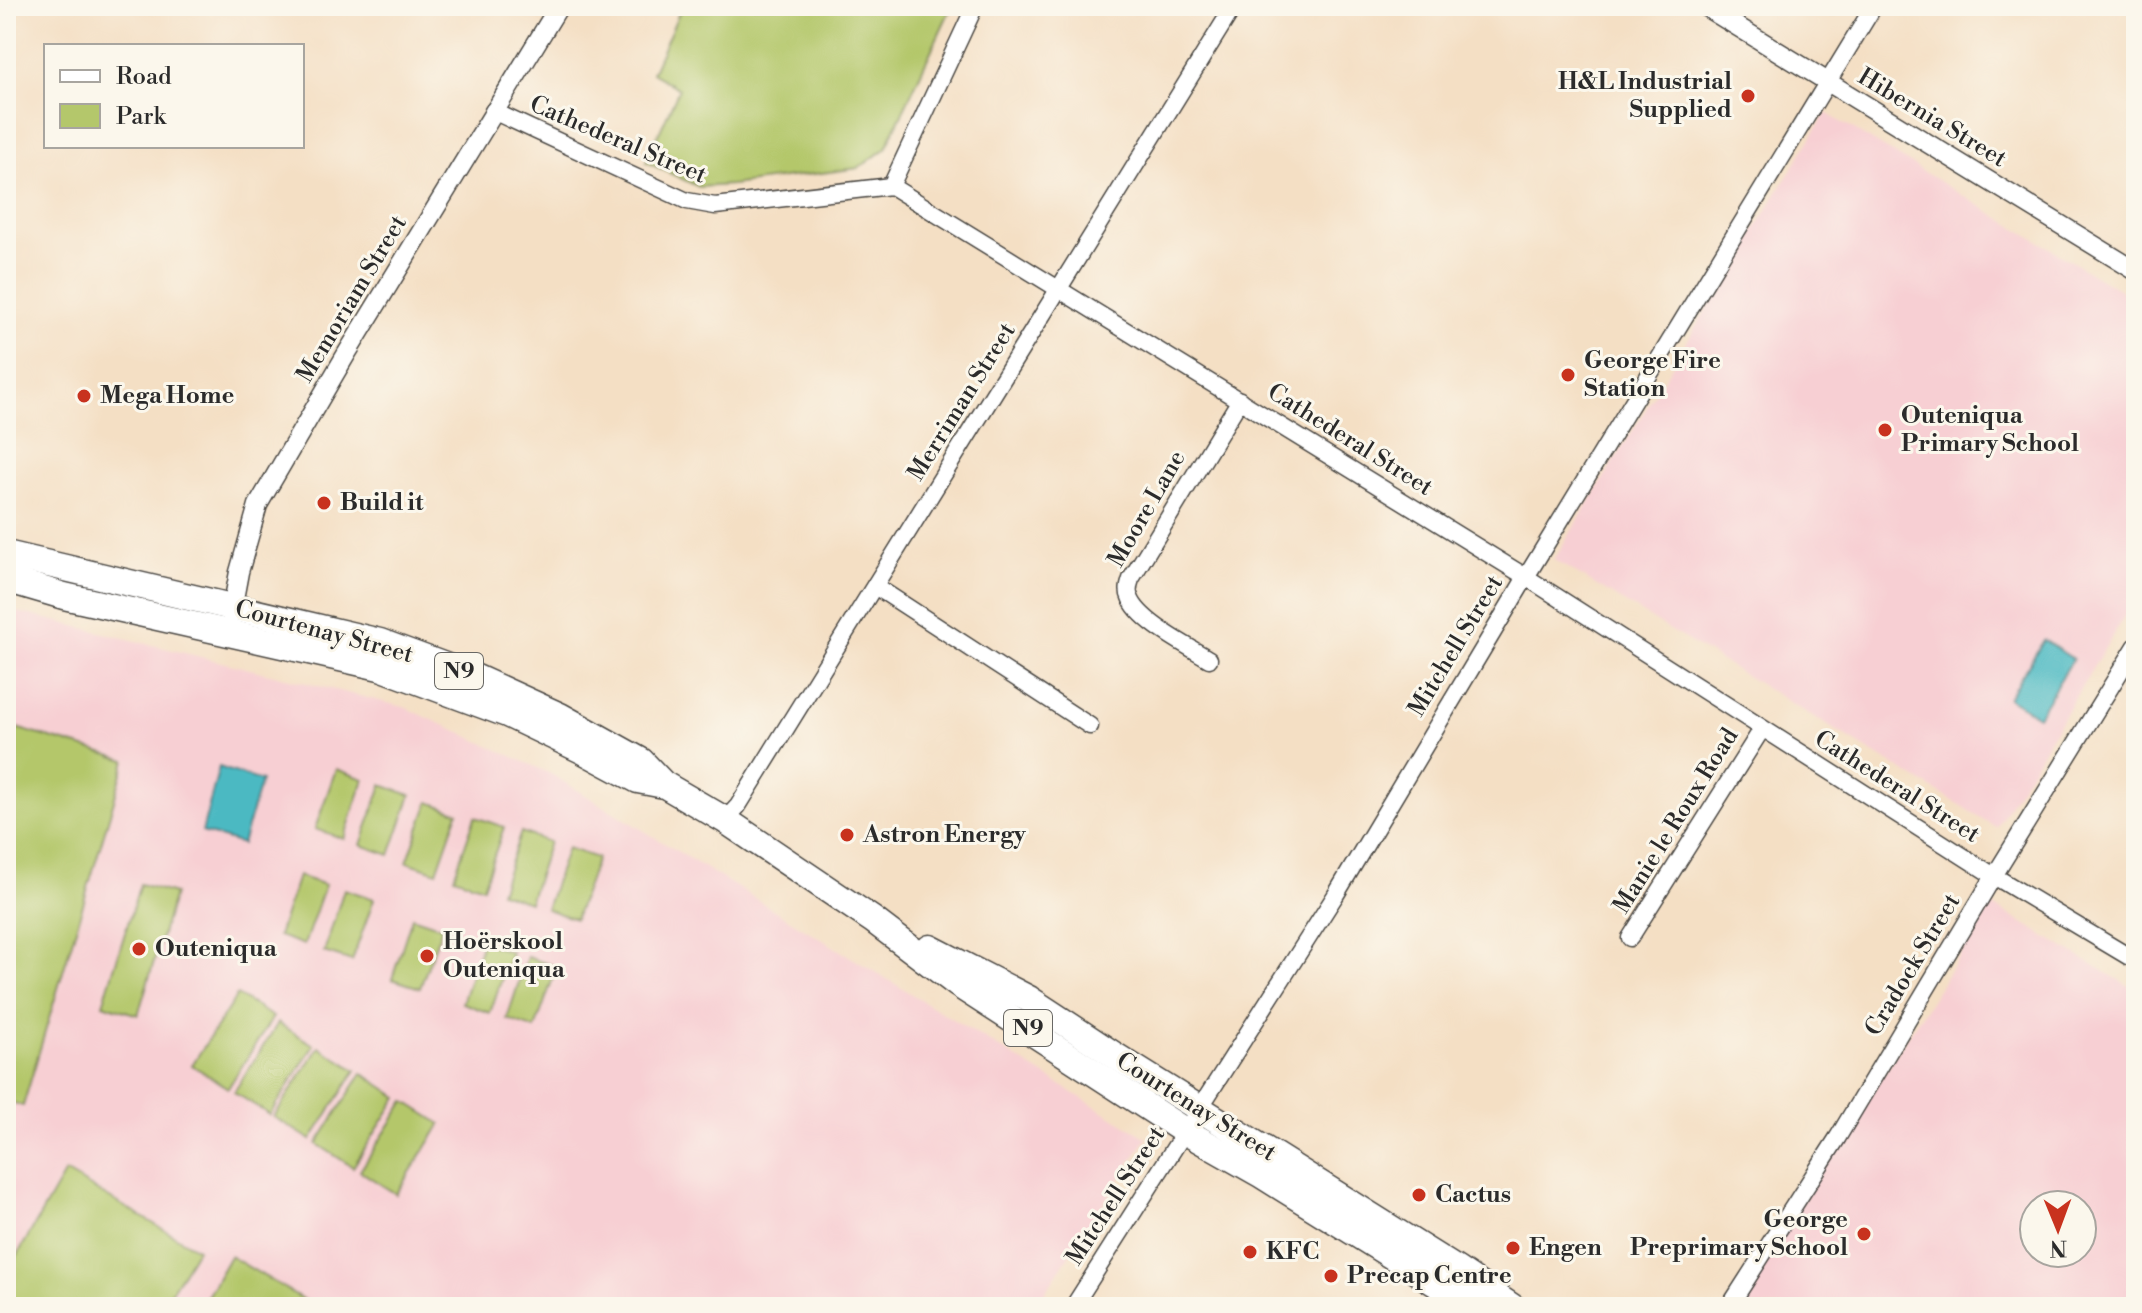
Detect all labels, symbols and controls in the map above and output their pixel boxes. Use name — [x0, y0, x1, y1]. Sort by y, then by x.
legend — [44, 44, 304, 148]
text: Road — [116, 62, 172, 92]
street label: Hibernia Street — [1852, 62, 2012, 174]
place label: H&L Industrial Supplied — [1558, 67, 1732, 125]
marker: H&L Industrial Supplied — [1739, 87, 1757, 105]
street label: Cathederal Street — [525, 89, 711, 191]
text: Park — [116, 102, 167, 132]
street label: Memoriam Street — [290, 209, 414, 388]
street label: Merriman Street — [901, 317, 1023, 487]
place label: George Fire Station — [1584, 346, 1721, 404]
marker: George Fire Station — [1559, 366, 1577, 384]
street label: Cathederal Street — [1262, 377, 1439, 503]
place label: Mega Home — [100, 381, 235, 411]
marker: Mega Home — [75, 387, 93, 405]
place label: Outeniqua Primary School — [1901, 401, 2079, 459]
marker: Outeniqua Primary School — [1876, 421, 1894, 439]
street label: Moore Lane — [1102, 445, 1192, 573]
place label: Build it — [340, 488, 424, 518]
marker: Build it — [315, 494, 333, 512]
street label: Mitchell Street — [1402, 569, 1510, 722]
street label: Courtenay Street — [232, 594, 417, 670]
road number: N9 — [435, 653, 483, 689]
street label: Manie le Roux Road — [1607, 722, 1745, 919]
street label: Cathederal Street — [1809, 724, 1986, 850]
place label: Astron Energy — [862, 820, 1027, 850]
marker: Astron Energy — [838, 826, 856, 844]
street label: Cradock Street — [1859, 888, 1968, 1042]
place label: Hoërskool Outeniqua — [443, 927, 566, 985]
place label: Outeniqua — [155, 934, 278, 964]
marker: Outeniqua — [130, 940, 148, 958]
marker: Hoërskool Outeniqua — [418, 947, 436, 965]
road number: N9 — [1004, 1010, 1052, 1046]
street label: Courtenay Street — [1110, 1046, 1282, 1169]
street label: Mitchell Street — [1060, 1120, 1172, 1271]
place label: Cactus — [1435, 1180, 1511, 1210]
marker: Cactus — [1410, 1186, 1428, 1204]
north arrow — [2018, 1189, 2098, 1269]
place label: George Preprimary School — [1630, 1205, 1848, 1263]
marker: George Preprimary School — [1855, 1225, 1873, 1243]
place label: Engen — [1529, 1233, 1602, 1263]
text: N — [2049, 1234, 2067, 1261]
place label: KFC — [1266, 1237, 1319, 1267]
marker: Engen — [1504, 1239, 1522, 1257]
marker: KFC — [1241, 1243, 1259, 1261]
place label: Precap Centre — [1347, 1261, 1512, 1291]
marker: Precap Centre — [1322, 1267, 1340, 1285]

